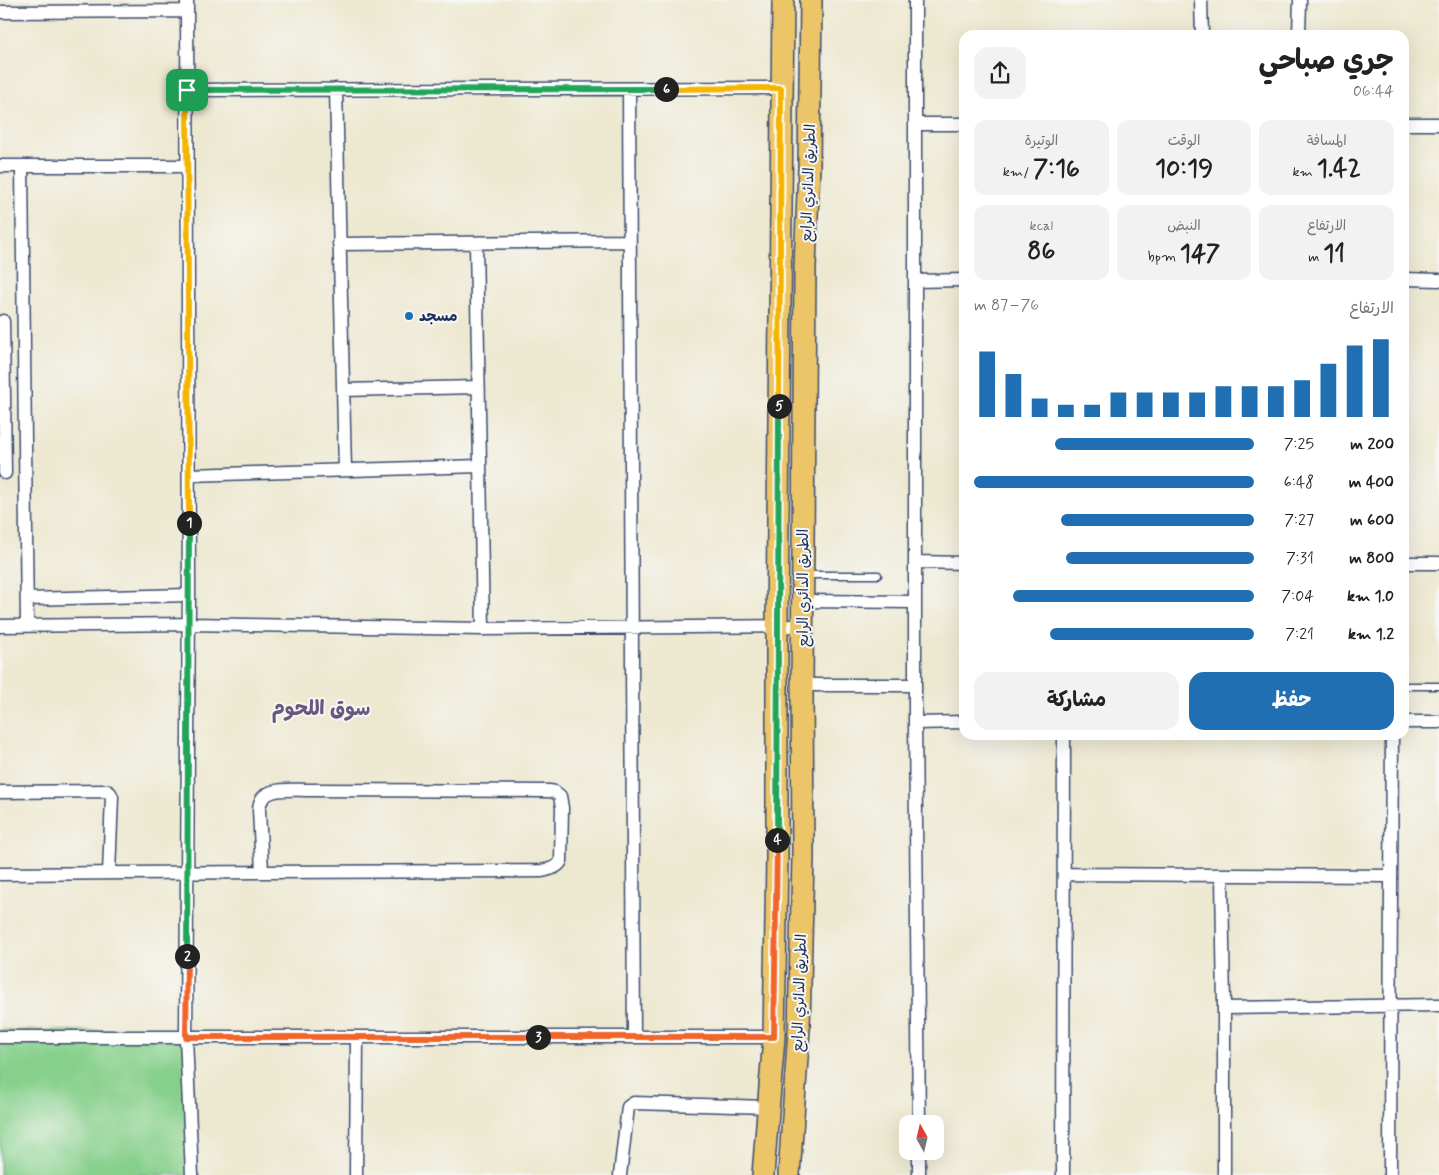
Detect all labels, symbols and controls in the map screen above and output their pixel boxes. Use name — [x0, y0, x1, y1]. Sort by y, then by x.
text: جري صباحي — [1259, 43, 1394, 80]
button: share — [974, 47, 1026, 99]
pin — [166, 69, 208, 111]
icon: arrive — [173, 76, 201, 104]
pin: 6 — [654, 76, 678, 102]
text: 6 — [663, 80, 670, 98]
text: 06:44 — [1353, 81, 1394, 102]
street label: الطريق الدائري الرابع — [797, 124, 821, 242]
text: الوتيرة — [1024, 132, 1058, 150]
text: الوقت — [1168, 132, 1200, 150]
text: المسافة — [1307, 132, 1347, 150]
text: 7:16 — [1033, 153, 1080, 186]
text: 10:19 — [1155, 153, 1213, 186]
text: 1.42 — [1317, 153, 1361, 186]
text: /km — [1003, 163, 1033, 181]
text: km — [1292, 163, 1317, 181]
text: kcal — [1030, 217, 1053, 235]
text: النبض — [1167, 217, 1201, 235]
text: الارتفاع — [1307, 217, 1346, 235]
text: 86 — [1027, 235, 1055, 268]
text: 147 — [1180, 238, 1220, 271]
text: 11 — [1323, 238, 1345, 271]
text: bpm — [1148, 248, 1180, 266]
text: m — [1308, 248, 1323, 266]
text: 76–87 m — [974, 295, 1039, 316]
text: الارتفاع — [1349, 298, 1394, 319]
place label: مسجد — [419, 307, 457, 327]
marker: مسجد — [403, 310, 415, 322]
pin: 5 — [766, 394, 792, 418]
text: 5 — [775, 397, 784, 415]
text: 7:25 — [1284, 434, 1314, 455]
text: 200 m — [1350, 434, 1394, 455]
text: 6:48 — [1283, 472, 1314, 493]
text: 400 m — [1349, 472, 1394, 493]
pin: 1 — [176, 510, 202, 536]
text: 7:27 — [1284, 510, 1314, 531]
text: 600 m — [1350, 510, 1394, 531]
text: 1 — [186, 514, 193, 532]
street label: الطريق الدائري الرابع — [794, 529, 814, 647]
text: 7:31 — [1286, 548, 1314, 569]
text: 800 m — [1349, 548, 1394, 569]
text: 7:04 — [1281, 586, 1314, 607]
text: 1.0 km — [1347, 586, 1394, 607]
text: 7:21 — [1285, 624, 1314, 645]
text: 1.2 km — [1348, 624, 1394, 645]
button: مشاركة — [974, 672, 1179, 730]
button: حفظ — [1189, 672, 1394, 730]
district label: سوق اللحوم — [272, 696, 370, 723]
pin: 4 — [764, 828, 790, 852]
text: 4 — [773, 831, 782, 849]
street label: الطريق الدائري الرابع — [788, 934, 812, 1052]
pin: 2 — [174, 944, 200, 968]
text: 2 — [184, 947, 191, 965]
pin: 3 — [526, 1024, 550, 1050]
text: 3 — [535, 1028, 542, 1046]
north arrow — [899, 1115, 944, 1160]
map controls — [899, 1115, 944, 1160]

